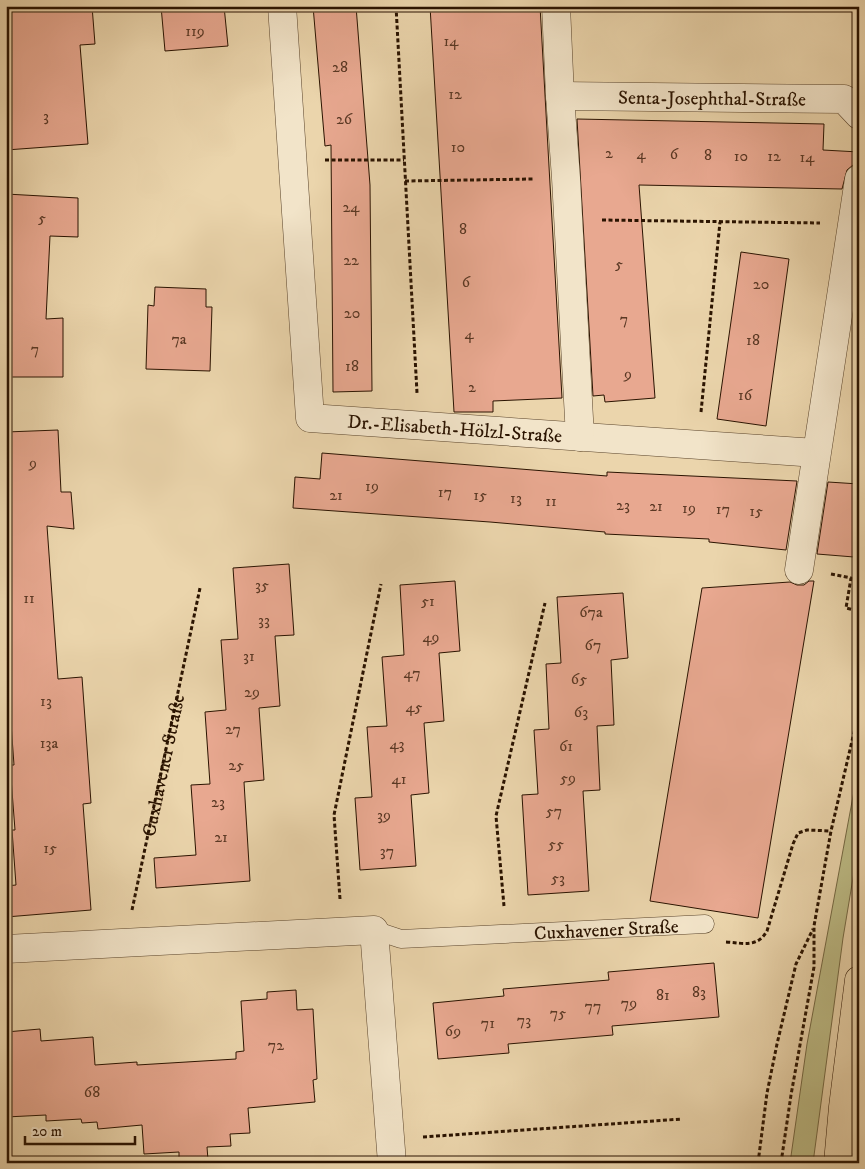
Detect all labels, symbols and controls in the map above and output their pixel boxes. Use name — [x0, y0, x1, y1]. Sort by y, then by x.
house number: 119 — [185, 21, 205, 41]
house number: 14 — [443, 31, 459, 51]
house number: 28 — [332, 57, 348, 77]
house number: 12 — [448, 84, 462, 104]
street label: Senta-Josephthal-Straße — [618, 87, 806, 112]
house number: 3 — [43, 106, 49, 126]
house number: 26 — [336, 109, 353, 129]
house number: 10 — [451, 137, 465, 157]
house number: 2 — [605, 143, 613, 163]
house number: 4 — [636, 144, 646, 164]
house number: 6 — [670, 144, 679, 164]
house number: 8 — [704, 145, 712, 165]
house number: 10 — [734, 146, 748, 166]
house number: 12 — [767, 146, 781, 166]
house number: 14 — [799, 147, 815, 167]
house number: 24 — [342, 197, 360, 217]
house number: 5 — [38, 208, 46, 228]
house number: 8 — [459, 219, 467, 239]
house number: 22 — [343, 250, 359, 270]
house number: 5 — [615, 254, 623, 274]
house number: 6 — [462, 272, 471, 292]
house number: 20 — [753, 274, 769, 294]
house number: 20 — [344, 303, 360, 323]
house number: 7 — [620, 309, 628, 329]
house number: 4 — [464, 324, 474, 344]
house number: 7a — [171, 329, 187, 349]
house number: 18 — [746, 330, 760, 350]
house number: 7 — [31, 339, 39, 359]
house number: 18 — [345, 356, 359, 376]
house number: 9 — [623, 364, 632, 384]
house number: 2 — [468, 377, 476, 397]
house number: 16 — [738, 385, 753, 405]
street label: Dr.-Elisabeth-Hölzl-Straße — [347, 411, 563, 448]
house number: 9 — [28, 453, 37, 473]
house number: 19 — [365, 476, 379, 496]
house number: 17 — [438, 482, 452, 502]
house number: 21 — [329, 485, 343, 505]
house number: 15 — [473, 485, 487, 505]
house number: 13 — [510, 488, 522, 508]
house number: 11 — [545, 491, 557, 511]
house number: 23 — [616, 495, 630, 515]
house number: 21 — [649, 496, 663, 516]
house number: 19 — [682, 498, 696, 518]
house number: 17 — [716, 499, 730, 519]
house number: 15 — [749, 501, 763, 521]
house number: 35 — [255, 575, 269, 595]
house number: 11 — [23, 588, 35, 608]
house number: 51 — [421, 591, 435, 611]
house number: 67a — [579, 602, 603, 622]
house number: 33 — [258, 610, 270, 630]
house number: 49 — [422, 627, 440, 647]
house number: 67 — [585, 635, 601, 655]
house number: 31 — [243, 646, 255, 666]
house number: 47 — [403, 663, 421, 683]
house number: 65 — [571, 669, 587, 689]
house number: 29 — [244, 682, 260, 702]
house number: 13 — [40, 691, 52, 711]
street label: Cuxhavener Straße — [138, 692, 190, 839]
house number: 45 — [405, 697, 423, 717]
house number: 63 — [574, 702, 588, 722]
house number: 27 — [225, 719, 241, 739]
house number: 13a — [40, 733, 59, 753]
house number: 43 — [389, 734, 405, 754]
house number: 61 — [559, 736, 573, 756]
house number: 25 — [228, 755, 244, 775]
house number: 59 — [560, 768, 576, 788]
house number: 41 — [391, 769, 407, 789]
house number: 23 — [211, 792, 225, 812]
house number: 57 — [546, 801, 562, 821]
house number: 39 — [377, 805, 391, 825]
house number: 21 — [214, 827, 228, 847]
house number: 55 — [548, 834, 564, 854]
house number: 15 — [43, 838, 57, 858]
house number: 37 — [380, 841, 394, 861]
house number: 53 — [551, 868, 565, 888]
street label: Cuxhavener Straße — [533, 915, 679, 945]
house number: 83 — [692, 982, 706, 1002]
house number: 81 — [656, 985, 670, 1005]
house number: 79 — [621, 993, 637, 1013]
house number: 77 — [585, 996, 601, 1016]
house number: 75 — [550, 1003, 566, 1023]
house number: 73 — [517, 1010, 531, 1030]
house number: 71 — [481, 1013, 495, 1033]
house number: 69 — [445, 1021, 461, 1041]
house number: 72 — [268, 1035, 284, 1055]
house number: 68 — [84, 1082, 100, 1102]
scale bar — [25, 1114, 135, 1146]
text: 20 m — [32, 1122, 62, 1141]

